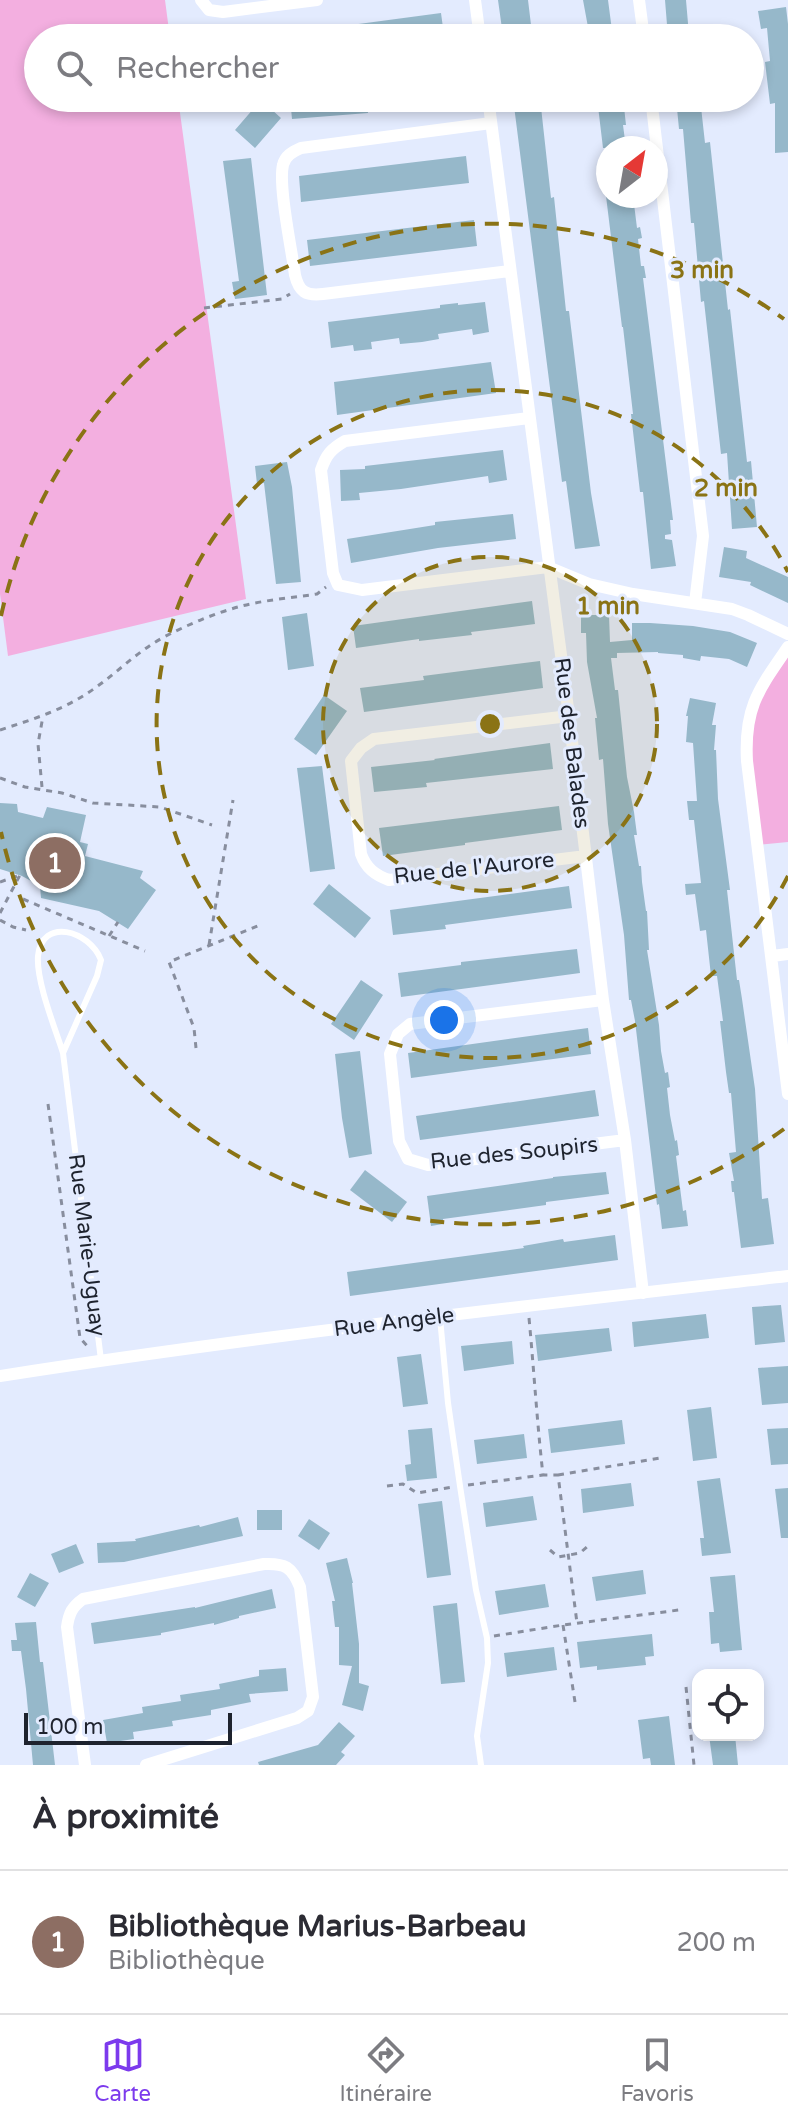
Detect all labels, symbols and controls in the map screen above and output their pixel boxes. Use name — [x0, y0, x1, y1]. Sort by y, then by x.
search box — [24, 24, 764, 112]
icon: search — [52, 46, 96, 90]
text: Rechercher — [116, 50, 279, 87]
north arrow — [596, 136, 668, 208]
text: 3 min — [670, 256, 734, 285]
text: 2 min — [694, 474, 758, 503]
text: 1 min — [576, 592, 640, 621]
street label: Rue des Balades — [549, 656, 595, 830]
centre of rings — [476, 710, 504, 738]
pin: 1 — [29, 833, 81, 893]
street label: Rue de l'Aurore — [392, 847, 556, 889]
your location — [424, 1000, 464, 1040]
street label: Rue des Soupirs — [429, 1131, 599, 1175]
street label: Rue Marie-Uguay — [63, 1152, 111, 1338]
street label: Rue Angèle — [332, 1302, 456, 1342]
map controls — [692, 1669, 764, 1741]
button: locate — [692, 1669, 764, 1741]
scale bar — [24, 1709, 232, 1745]
text: 100 m — [36, 1714, 103, 1740]
text: À proximité — [32, 1797, 219, 1838]
text: Bibliothèque Marius-Barbeau — [108, 1908, 526, 1945]
text: 1 — [50, 1927, 66, 1958]
text: 200 m — [676, 1927, 756, 1958]
text: Bibliothèque — [108, 1945, 265, 1976]
tab: Carte — [94, 2033, 151, 2107]
tab: Itinéraire — [340, 2033, 432, 2107]
tab: Favoris — [621, 2033, 694, 2107]

